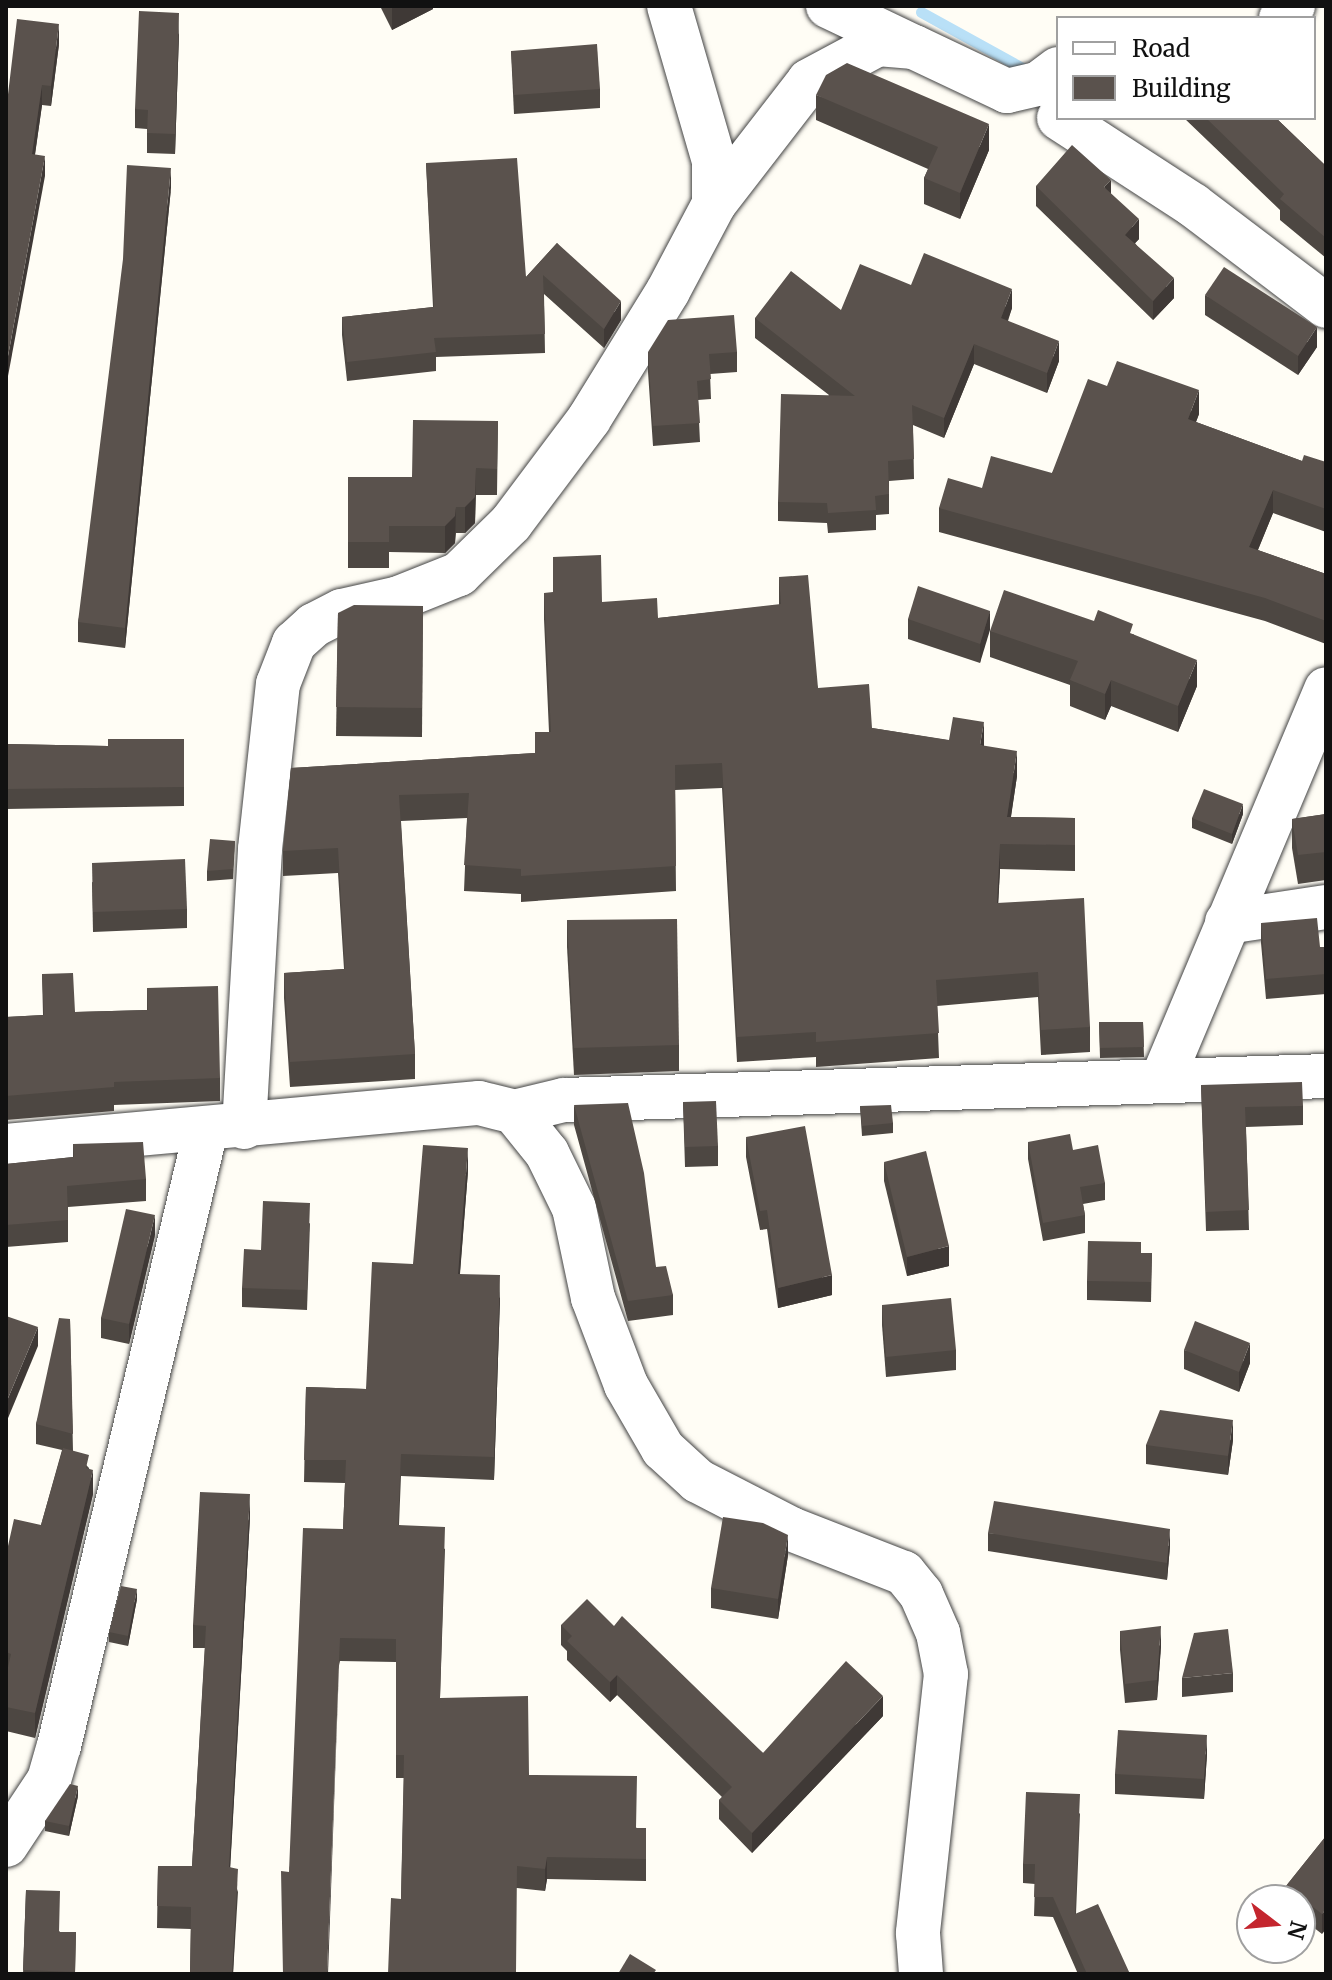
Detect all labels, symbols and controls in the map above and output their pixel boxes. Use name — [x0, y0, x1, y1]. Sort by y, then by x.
legend — [1056, 16, 1316, 120]
text: Road — [1132, 33, 1190, 64]
text: Building — [1132, 73, 1231, 104]
north arrow — [1236, 1884, 1316, 1964]
text: N — [1281, 1918, 1313, 1942]

